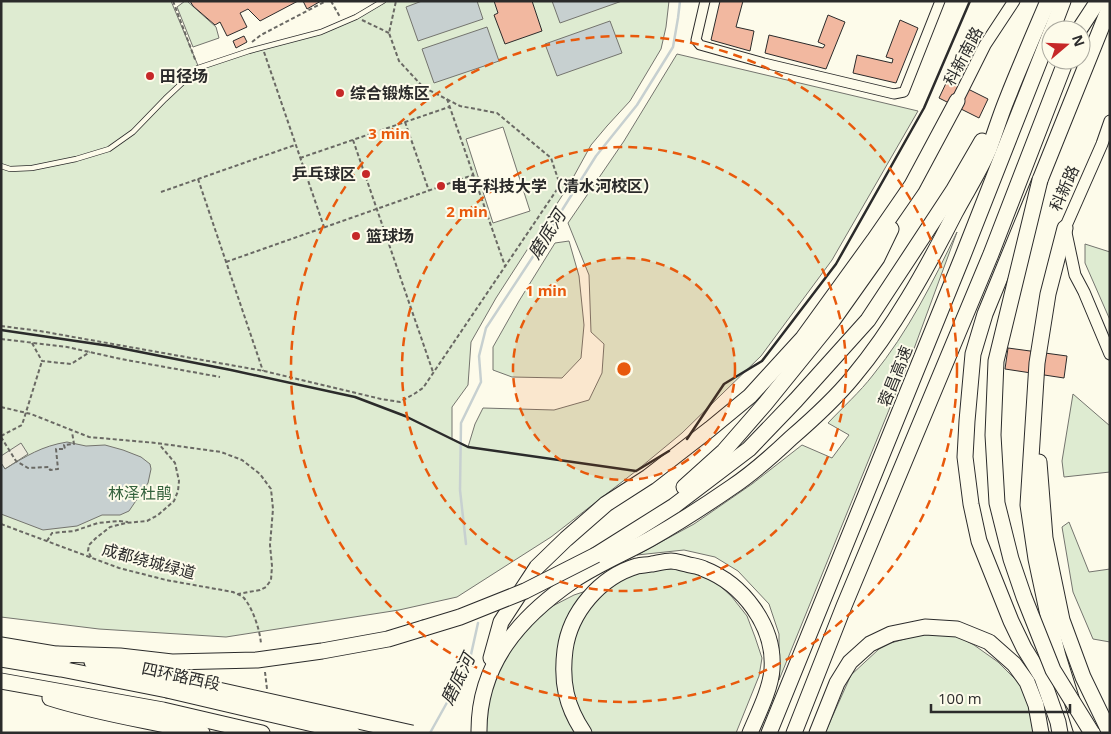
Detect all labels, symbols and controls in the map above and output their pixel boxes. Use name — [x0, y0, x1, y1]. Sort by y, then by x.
north arrow — [1041, 20, 1091, 70]
street label: 科新南路 — [938, 23, 988, 89]
text: N — [1068, 32, 1090, 49]
place label: 田径场 — [160, 65, 208, 87]
marker: 田径场 — [144, 70, 156, 82]
place label: 综合锻炼区 — [350, 82, 430, 104]
marker: 综合锻炼区 — [334, 87, 346, 99]
text: 3 min — [368, 123, 410, 143]
street label: 科新路 — [1044, 162, 1084, 214]
place label: 乒乓球区 — [292, 163, 356, 185]
marker: 乒乓球区 — [360, 168, 372, 180]
place label: 电子科技大学（清水河校区） — [451, 175, 659, 197]
marker: 电子科技大学（清水河校区） — [435, 180, 447, 192]
text: 2 min — [446, 201, 488, 221]
water label: 磨底河 — [522, 202, 572, 263]
place label: 篮球场 — [366, 225, 414, 247]
marker: 篮球场 — [350, 230, 362, 242]
text: 1 min — [525, 280, 567, 300]
street label: 蓉昌高速 — [873, 342, 917, 410]
centre of rings — [615, 360, 633, 378]
park label: 林泽杜鹃 — [108, 482, 172, 504]
street label: 成都绕城绿道 — [100, 538, 198, 584]
water label: 磨底河 — [434, 647, 481, 709]
street label: 四环路西段 — [140, 657, 222, 695]
scale bar — [931, 682, 1070, 714]
text: 100 m — [938, 688, 982, 708]

